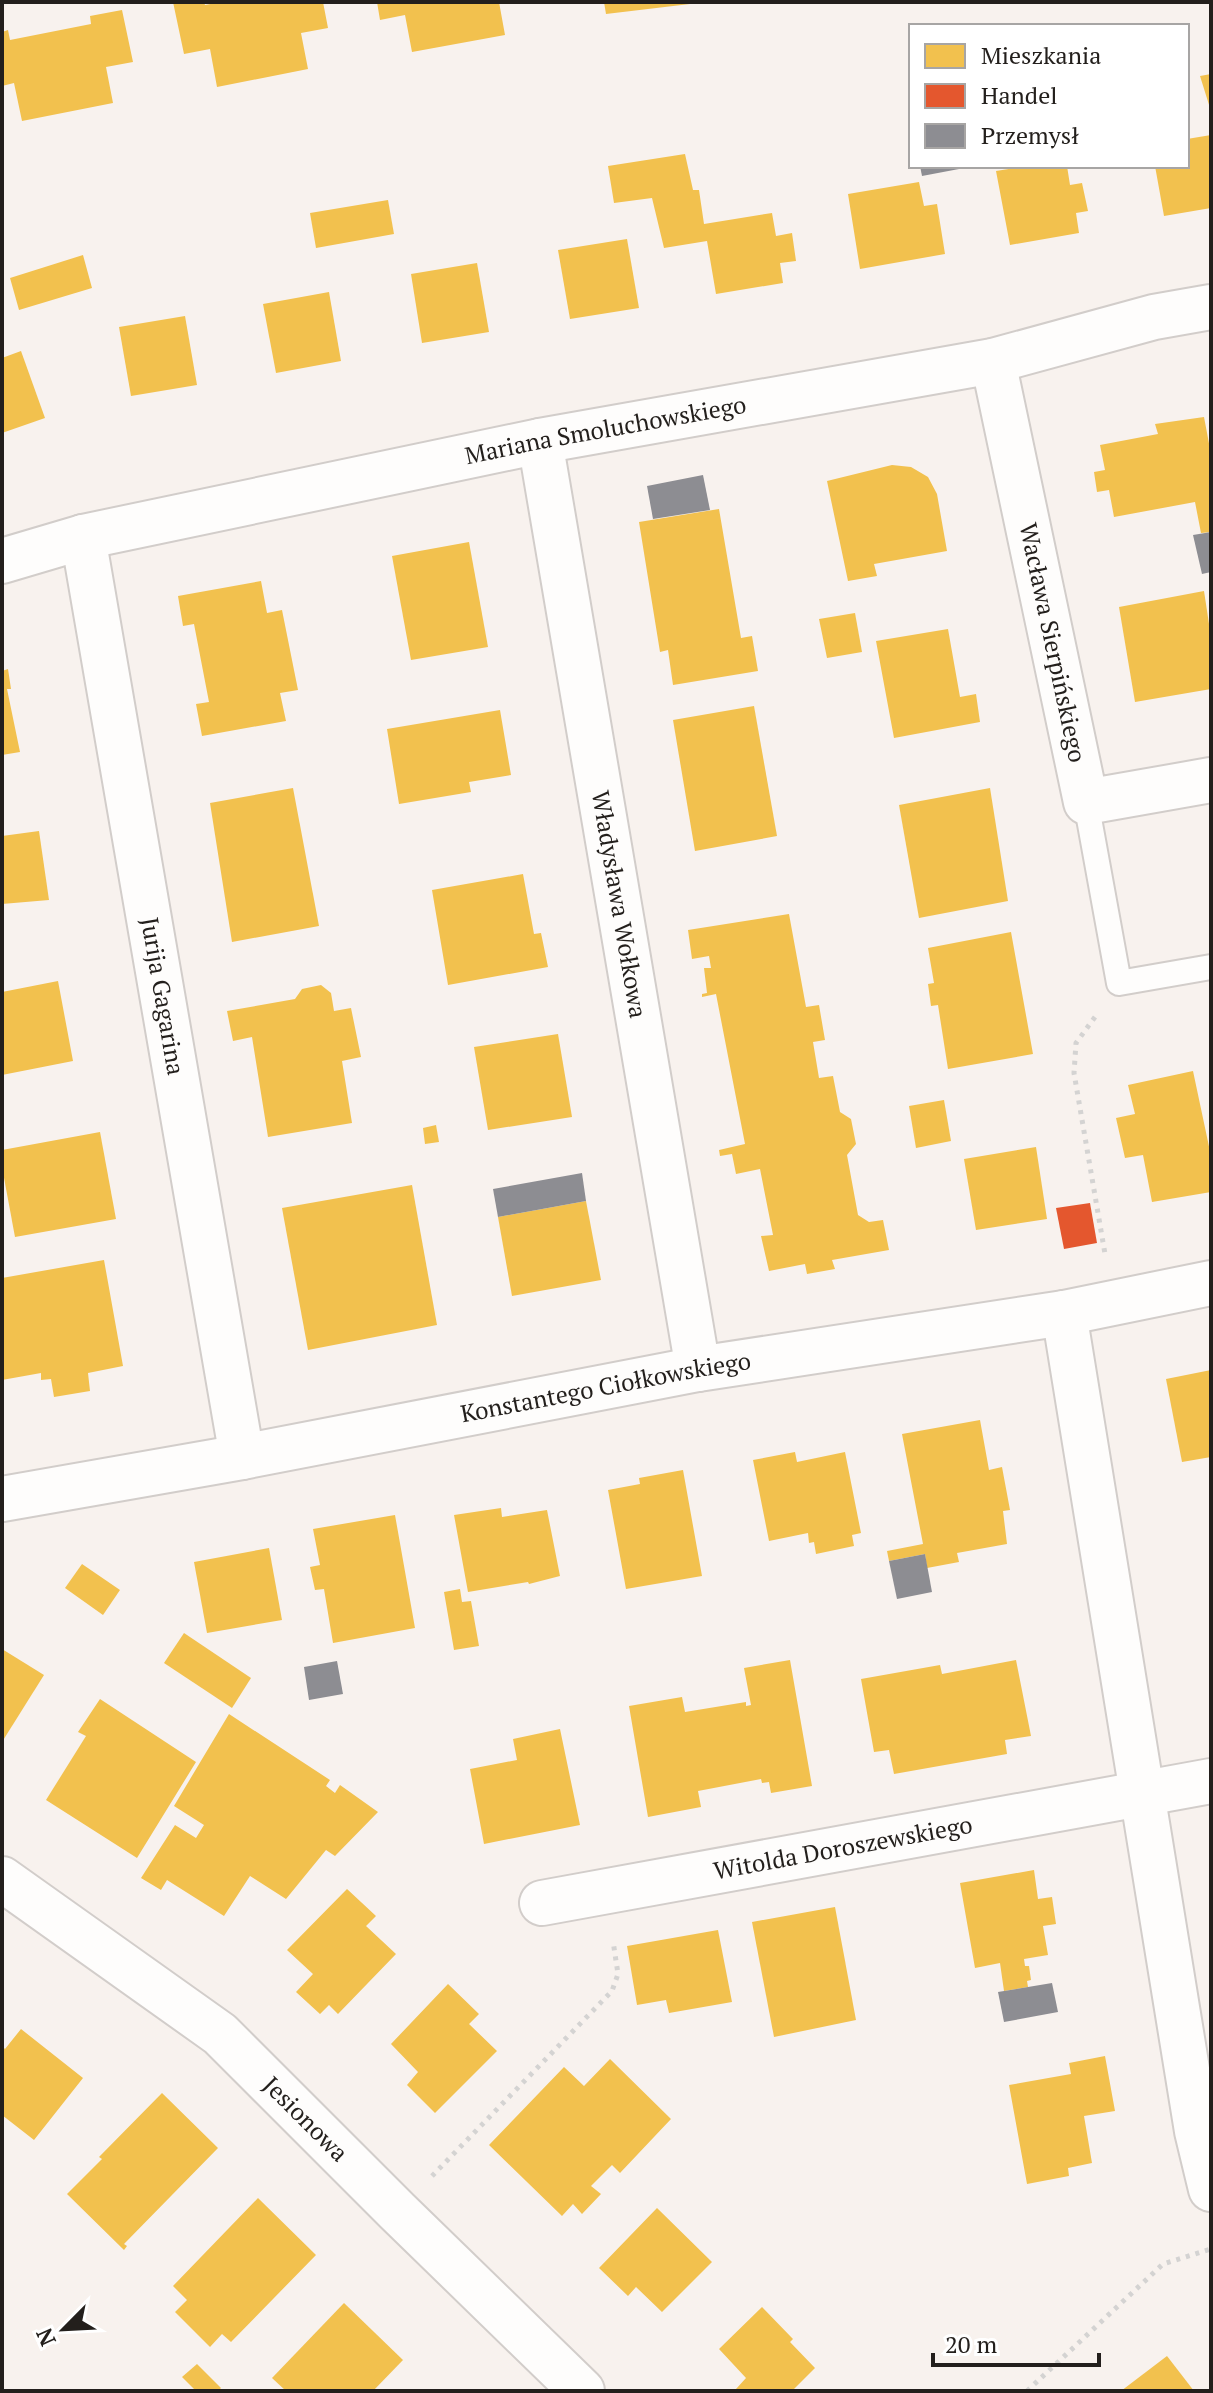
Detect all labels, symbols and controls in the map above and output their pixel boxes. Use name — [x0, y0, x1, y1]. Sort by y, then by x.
legend — [909, 24, 1189, 168]
text: Mieszkania — [981, 39, 1101, 71]
text: Handel — [981, 79, 1057, 111]
text: Przemysł — [981, 119, 1079, 151]
street label: Mariana Smoluchowskiego — [462, 388, 749, 471]
street label: Wacława Sierpińskiego — [1013, 520, 1094, 765]
street label: Władysława Wołkowa — [585, 788, 655, 1020]
street label: Jurija Gagarina — [134, 915, 193, 1077]
street label: Konstantego Ciołkowskiego — [458, 1344, 753, 1429]
street label: Witolda Doroszewskiego — [711, 1808, 975, 1886]
street label: Jesionowa — [256, 2069, 355, 2168]
north arrow — [24, 2289, 104, 2369]
scale bar — [933, 2317, 1099, 2367]
text: N — [29, 2324, 62, 2351]
text: 20 m — [945, 2328, 997, 2360]

